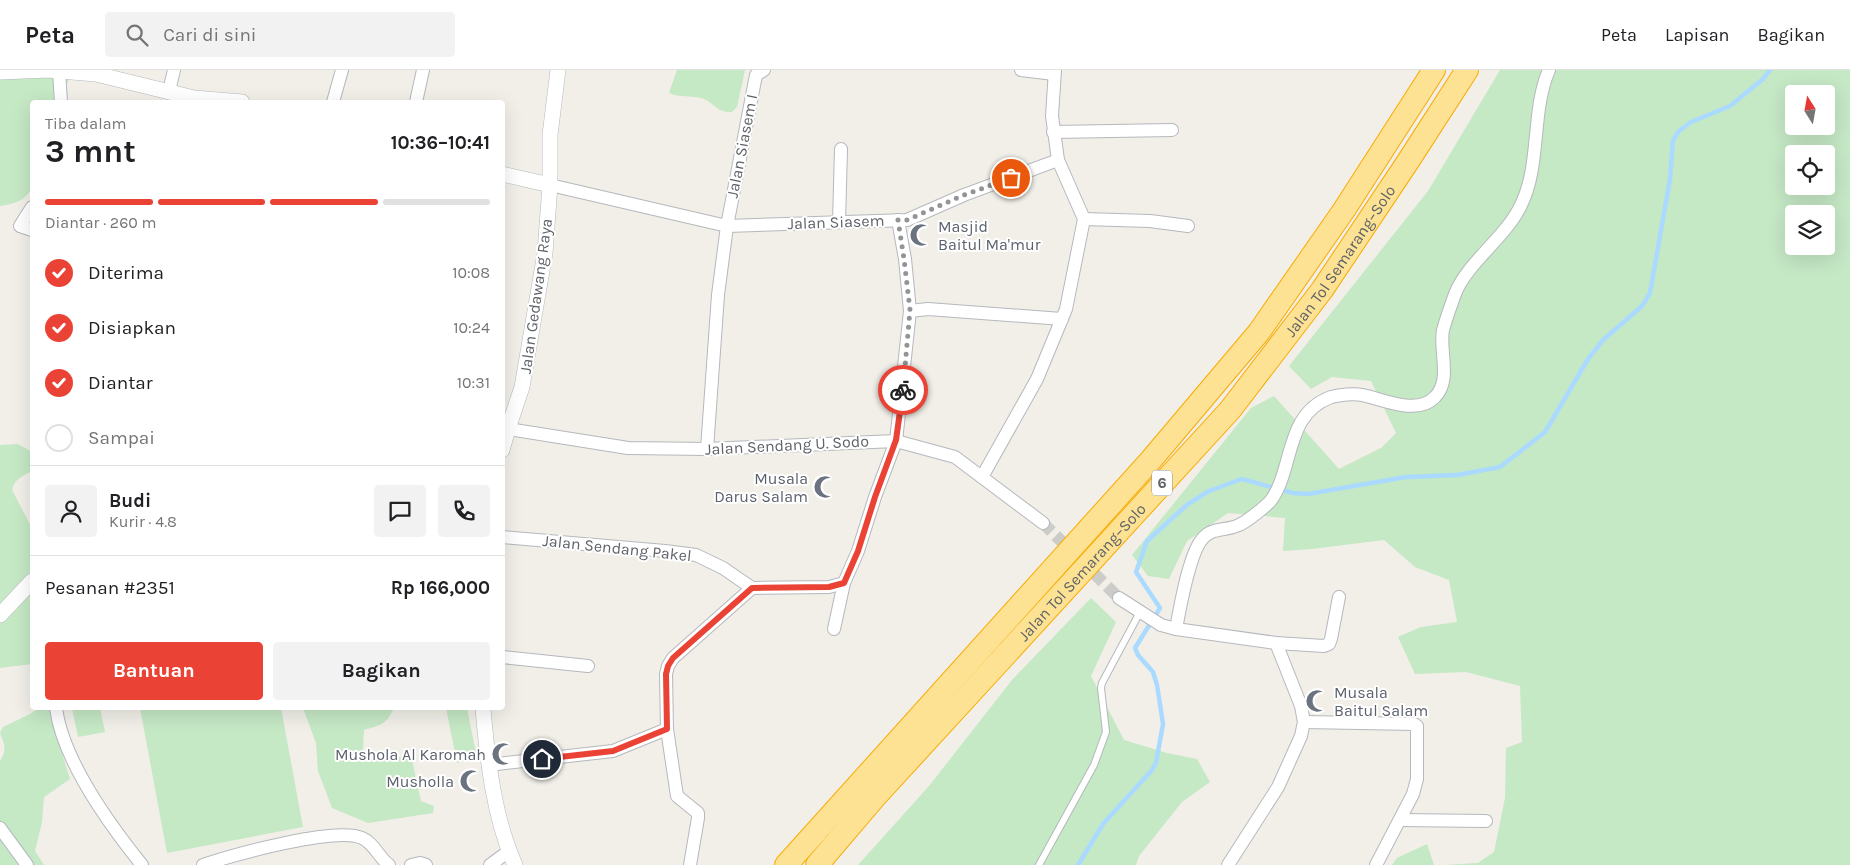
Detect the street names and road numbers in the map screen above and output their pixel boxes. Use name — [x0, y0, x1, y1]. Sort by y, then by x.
street label: Jalan Siasem I — [723, 93, 761, 199]
street label: Jalan Tol Semarang–Solo — [1281, 181, 1399, 340]
street label: Jalan Siasem — [787, 211, 885, 233]
street label: Jalan Gedawang Raya — [516, 217, 556, 375]
street label: Jalan Sendang U. Sodo — [705, 431, 869, 459]
road number: 6 — [1152, 470, 1172, 496]
street label: Jalan Tol Semarang–Solo — [1014, 499, 1149, 645]
street label: Jalan Sendang Pakel — [542, 531, 692, 565]

